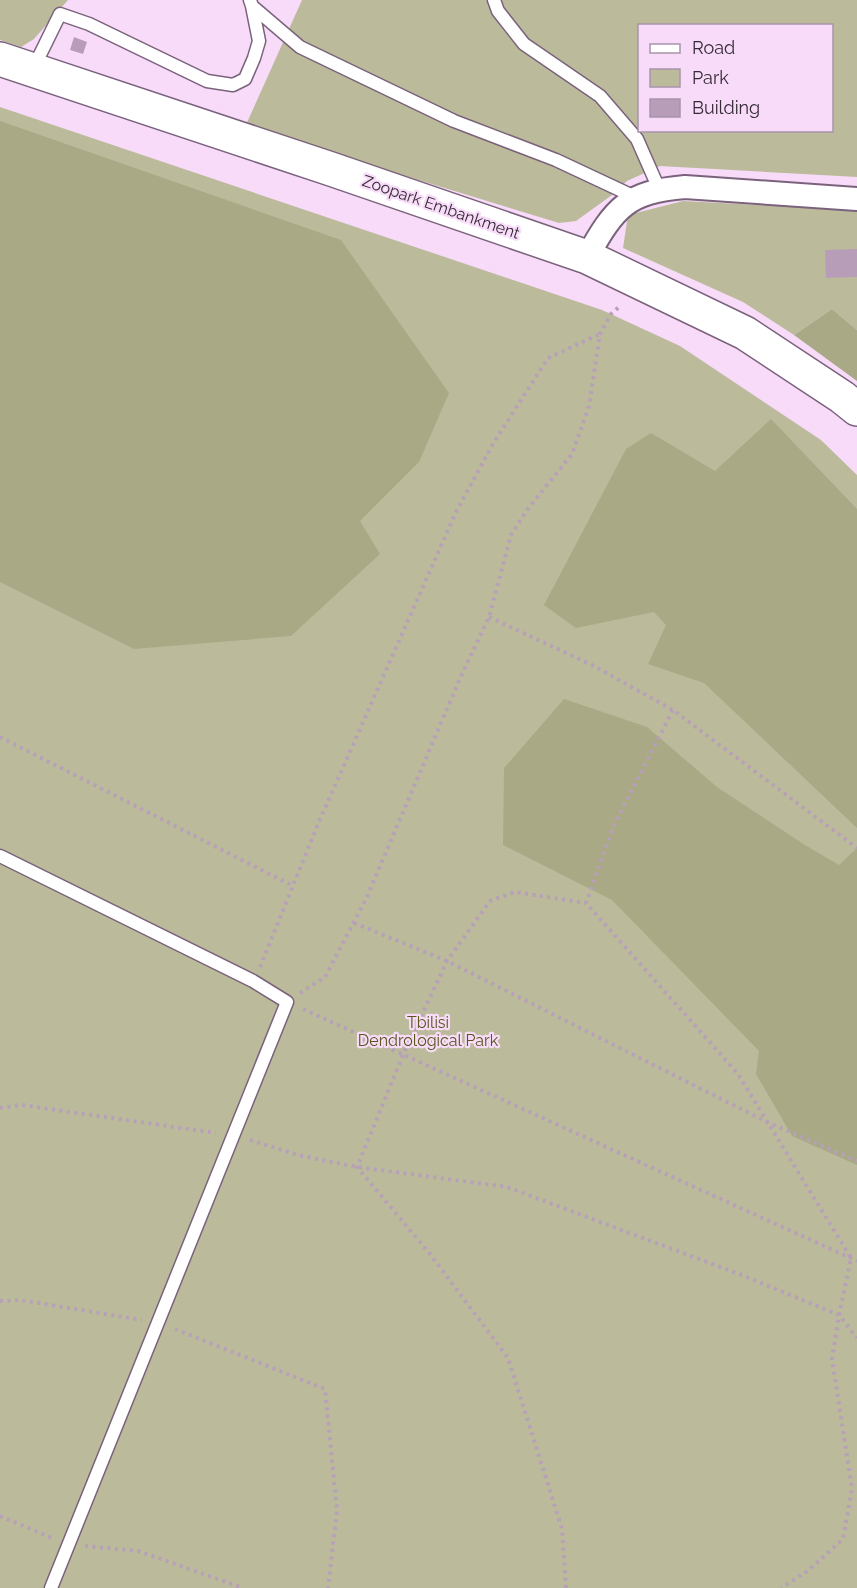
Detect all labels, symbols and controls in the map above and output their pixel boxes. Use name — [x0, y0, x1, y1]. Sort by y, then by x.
legend — [638, 24, 833, 132]
text: Road — [692, 37, 735, 58]
text: Park — [692, 67, 729, 88]
text: Building — [692, 97, 760, 118]
street label: Zoopark Embankment — [360, 171, 523, 243]
park label: Tbilisi Dendrological Park — [358, 1013, 499, 1050]

